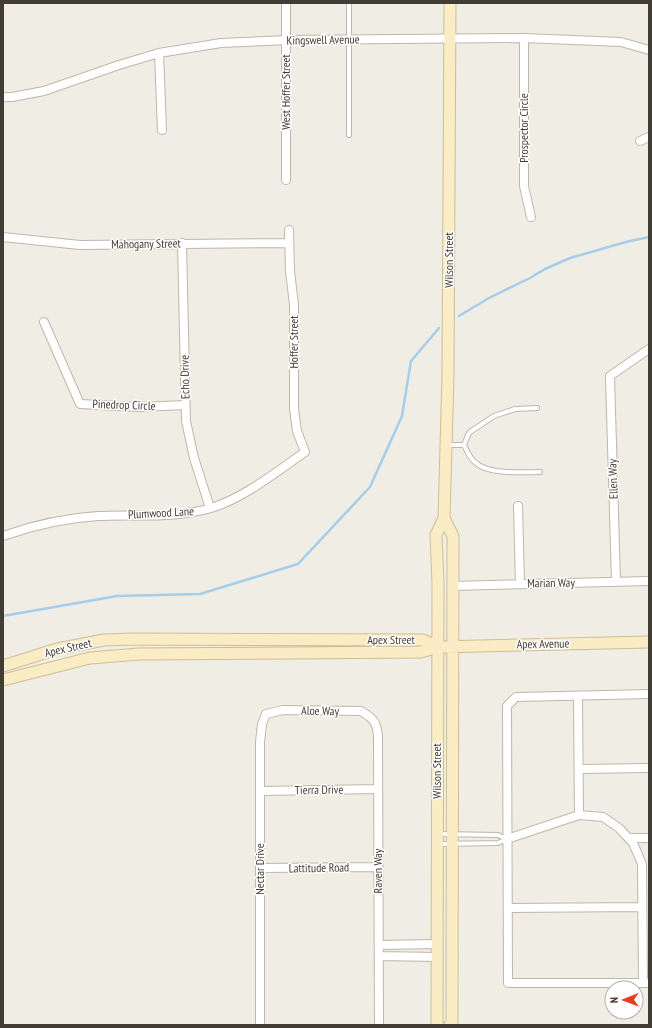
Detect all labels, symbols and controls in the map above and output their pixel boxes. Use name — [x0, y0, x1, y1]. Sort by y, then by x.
street label: Kingswell Avenue — [286, 31, 360, 48]
street label: West Hoffer Street — [278, 53, 293, 130]
street label: Prospector Circle — [516, 93, 531, 163]
street label: Wilson Street — [441, 232, 456, 288]
street label: Mahogany Street — [111, 235, 182, 252]
street label: Hoffer Street — [286, 315, 301, 369]
street label: Echo Drive — [177, 355, 192, 399]
street label: Pinedrop Circle — [92, 396, 156, 413]
street label: Ellen Way — [604, 458, 621, 499]
street label: Plumwood Lane — [128, 503, 194, 522]
street label: Marian Way — [527, 575, 575, 590]
street label: Apex Street — [367, 632, 416, 647]
street label: Apex Street — [43, 635, 93, 660]
street label: Apex Avenue — [516, 636, 570, 651]
street label: Aloe Way — [301, 703, 340, 718]
street label: Wilson Street — [429, 743, 444, 799]
street label: Tierra Drive — [295, 782, 343, 797]
street label: Nectar Drive — [252, 843, 267, 895]
street label: Raven Way — [370, 848, 385, 893]
street label: Lattitude Road — [289, 859, 349, 876]
north arrow — [604, 980, 644, 1020]
text: N — [607, 997, 621, 1003]

